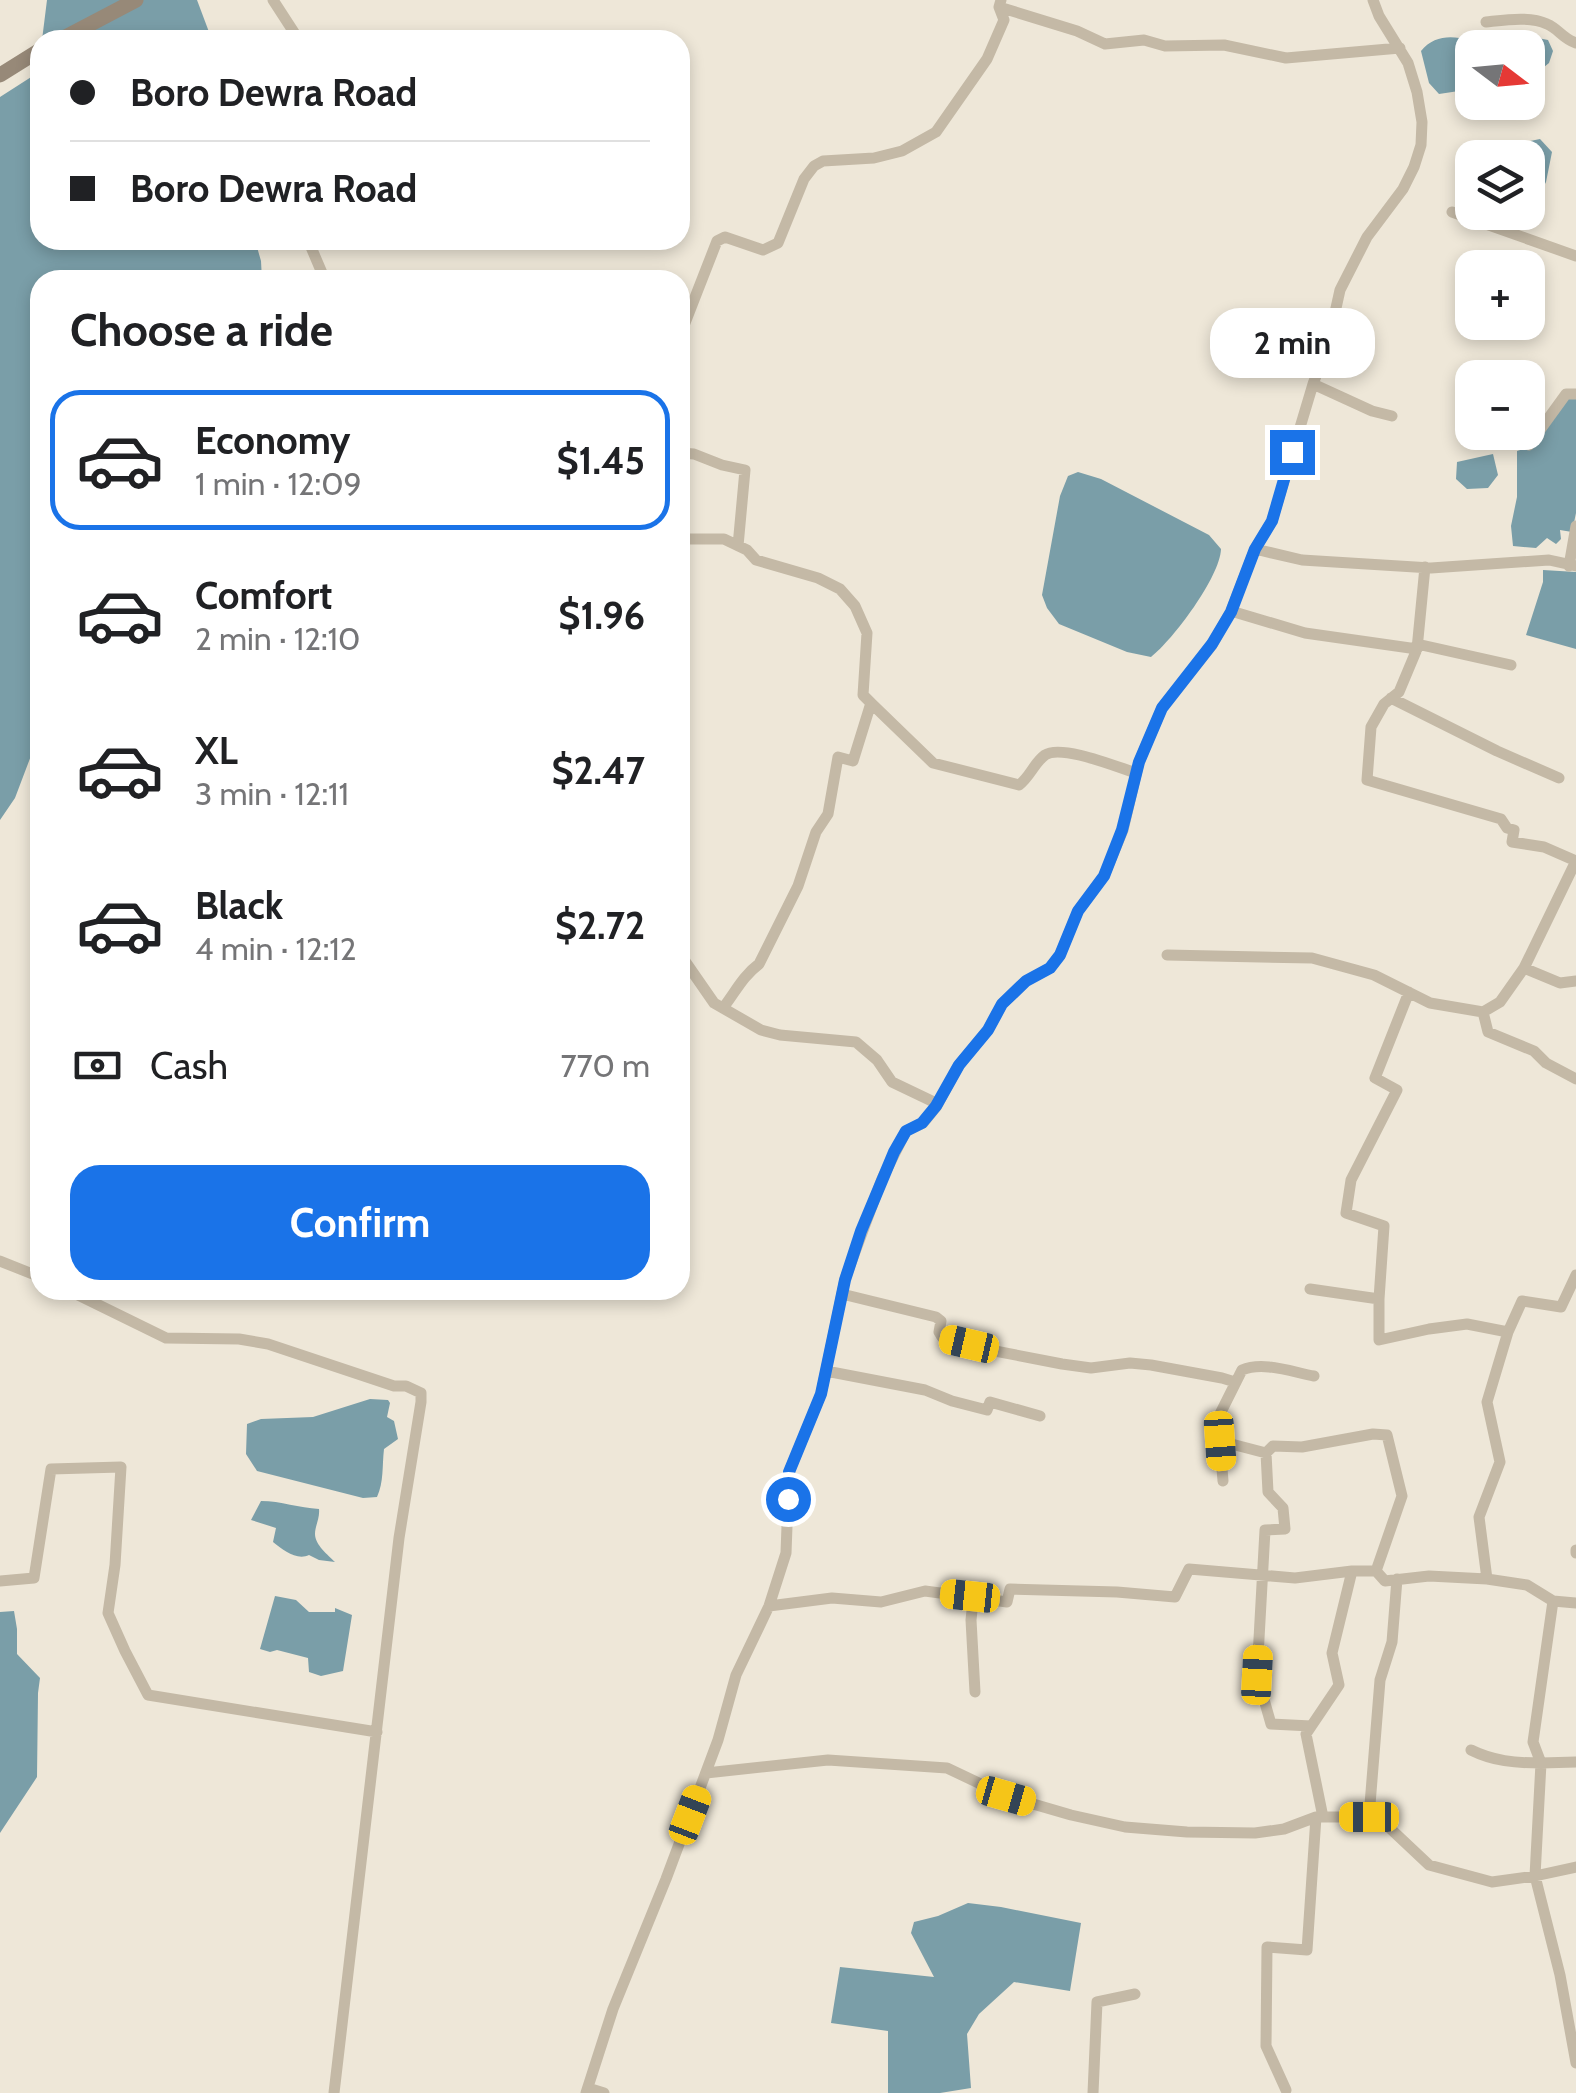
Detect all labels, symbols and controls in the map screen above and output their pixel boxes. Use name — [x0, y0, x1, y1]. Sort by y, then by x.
north arrow — [1455, 30, 1545, 120]
map controls — [1455, 30, 1545, 450]
text: Boro Dewra Road — [130, 69, 417, 116]
button: layers — [1455, 140, 1545, 230]
text: Boro Dewra Road — [130, 165, 417, 212]
button: + — [1455, 250, 1545, 340]
text: Choose a ride — [70, 303, 333, 357]
callout: 2 min — [1210, 307, 1374, 377]
text: 2 min — [1254, 323, 1331, 362]
button: − — [1455, 360, 1545, 450]
icon: car — [75, 415, 165, 505]
text: Economy — [195, 417, 350, 464]
route end — [1270, 430, 1315, 475]
text: $1.45 — [556, 437, 645, 484]
text: 1 min · 12:09 — [195, 464, 362, 503]
icon: car — [75, 570, 165, 660]
text: Comfort — [195, 572, 332, 619]
text: $1.96 — [558, 592, 645, 639]
text: 2 min · 12:10 — [195, 619, 360, 658]
icon: car — [75, 725, 165, 815]
text: XL — [195, 727, 238, 774]
text: $2.47 — [551, 747, 645, 794]
text: 3 min · 12:11 — [195, 774, 349, 813]
icon: car — [75, 880, 165, 970]
text: Black — [195, 882, 283, 929]
text: $2.72 — [555, 902, 645, 949]
text: 4 min · 12:12 — [195, 929, 357, 968]
icon: cash — [70, 1038, 125, 1093]
text: Cash — [150, 1042, 228, 1089]
text: 770 m — [560, 1046, 650, 1085]
button: Confirm — [70, 1165, 650, 1280]
car — [936, 1323, 1002, 1365]
car — [1203, 1410, 1237, 1472]
route start — [766, 1477, 811, 1522]
car — [939, 1578, 1001, 1614]
car — [1240, 1644, 1274, 1706]
car — [973, 1773, 1039, 1819]
car — [665, 1782, 715, 1848]
car — [1339, 1802, 1399, 1832]

